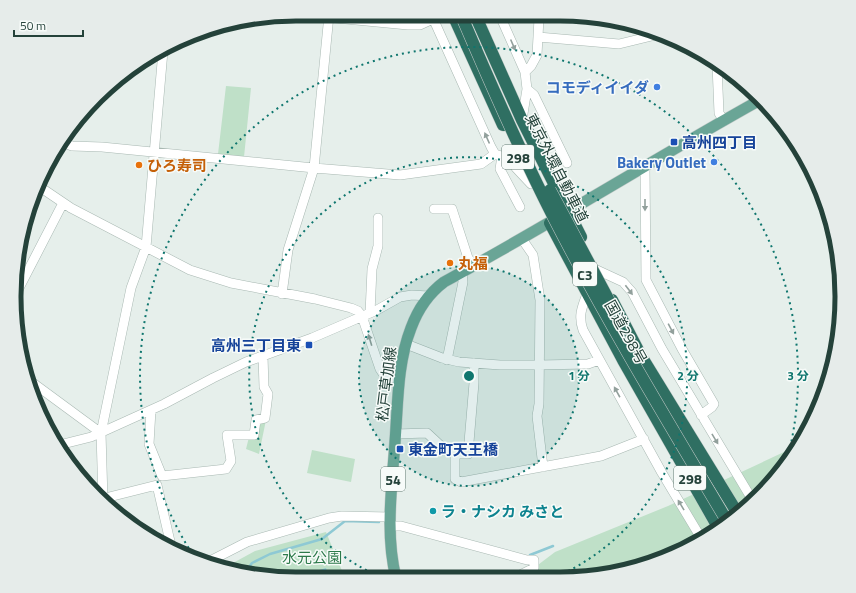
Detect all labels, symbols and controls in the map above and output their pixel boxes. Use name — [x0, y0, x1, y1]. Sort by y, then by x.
scale bar — [14, 12, 83, 38]
text: 50 m — [20, 16, 46, 35]
one-way arrow — [510, 39, 516, 51]
place label: コモディイイダ — [546, 76, 649, 99]
marker: コモディイイダ — [652, 82, 662, 92]
street label: 東京外環自動車道 — [520, 109, 594, 227]
place label: 高州四丁目 — [682, 131, 757, 154]
one-way arrow — [483, 132, 490, 144]
marker: 高州四丁目 — [669, 137, 679, 147]
road number: 298 — [502, 145, 534, 169]
place label: Bakery Outlet — [617, 151, 707, 174]
place label: ひろ寿司 — [147, 154, 207, 177]
marker: Bakery Outlet — [709, 157, 719, 167]
marker: ひろ寿司 — [134, 160, 144, 170]
one-way arrow — [642, 199, 648, 212]
place label: 丸福 — [458, 252, 488, 275]
marker: 丸福 — [445, 258, 455, 268]
road number: C3 — [573, 262, 597, 286]
one-way arrow — [625, 284, 634, 295]
street label: 国道298号 — [599, 296, 653, 368]
one-way arrow — [668, 323, 674, 334]
place label: 高州三丁目東 — [211, 334, 301, 357]
one-way arrow — [367, 334, 373, 346]
marker: 高州三丁目東 — [304, 340, 314, 350]
street label: 松戸草加線 — [370, 345, 402, 423]
text: 1 分 — [568, 366, 590, 385]
text: 2 分 — [677, 366, 699, 385]
text: 3 分 — [787, 366, 809, 385]
centre of rings — [462, 369, 476, 383]
one-way arrow — [614, 386, 620, 398]
one-way arrow — [712, 433, 719, 445]
place label: 東金町天王橋 — [408, 438, 499, 461]
marker: 東金町天王橋 — [395, 444, 405, 454]
road number: 298 — [674, 466, 706, 490]
road number: 54 — [381, 467, 405, 491]
one-way arrow — [678, 499, 685, 511]
place label: ラ・ナシカ みさと — [441, 500, 564, 523]
marker: ラ・ナシカ みさと — [428, 506, 438, 516]
park label: 水元公園 — [282, 546, 342, 569]

